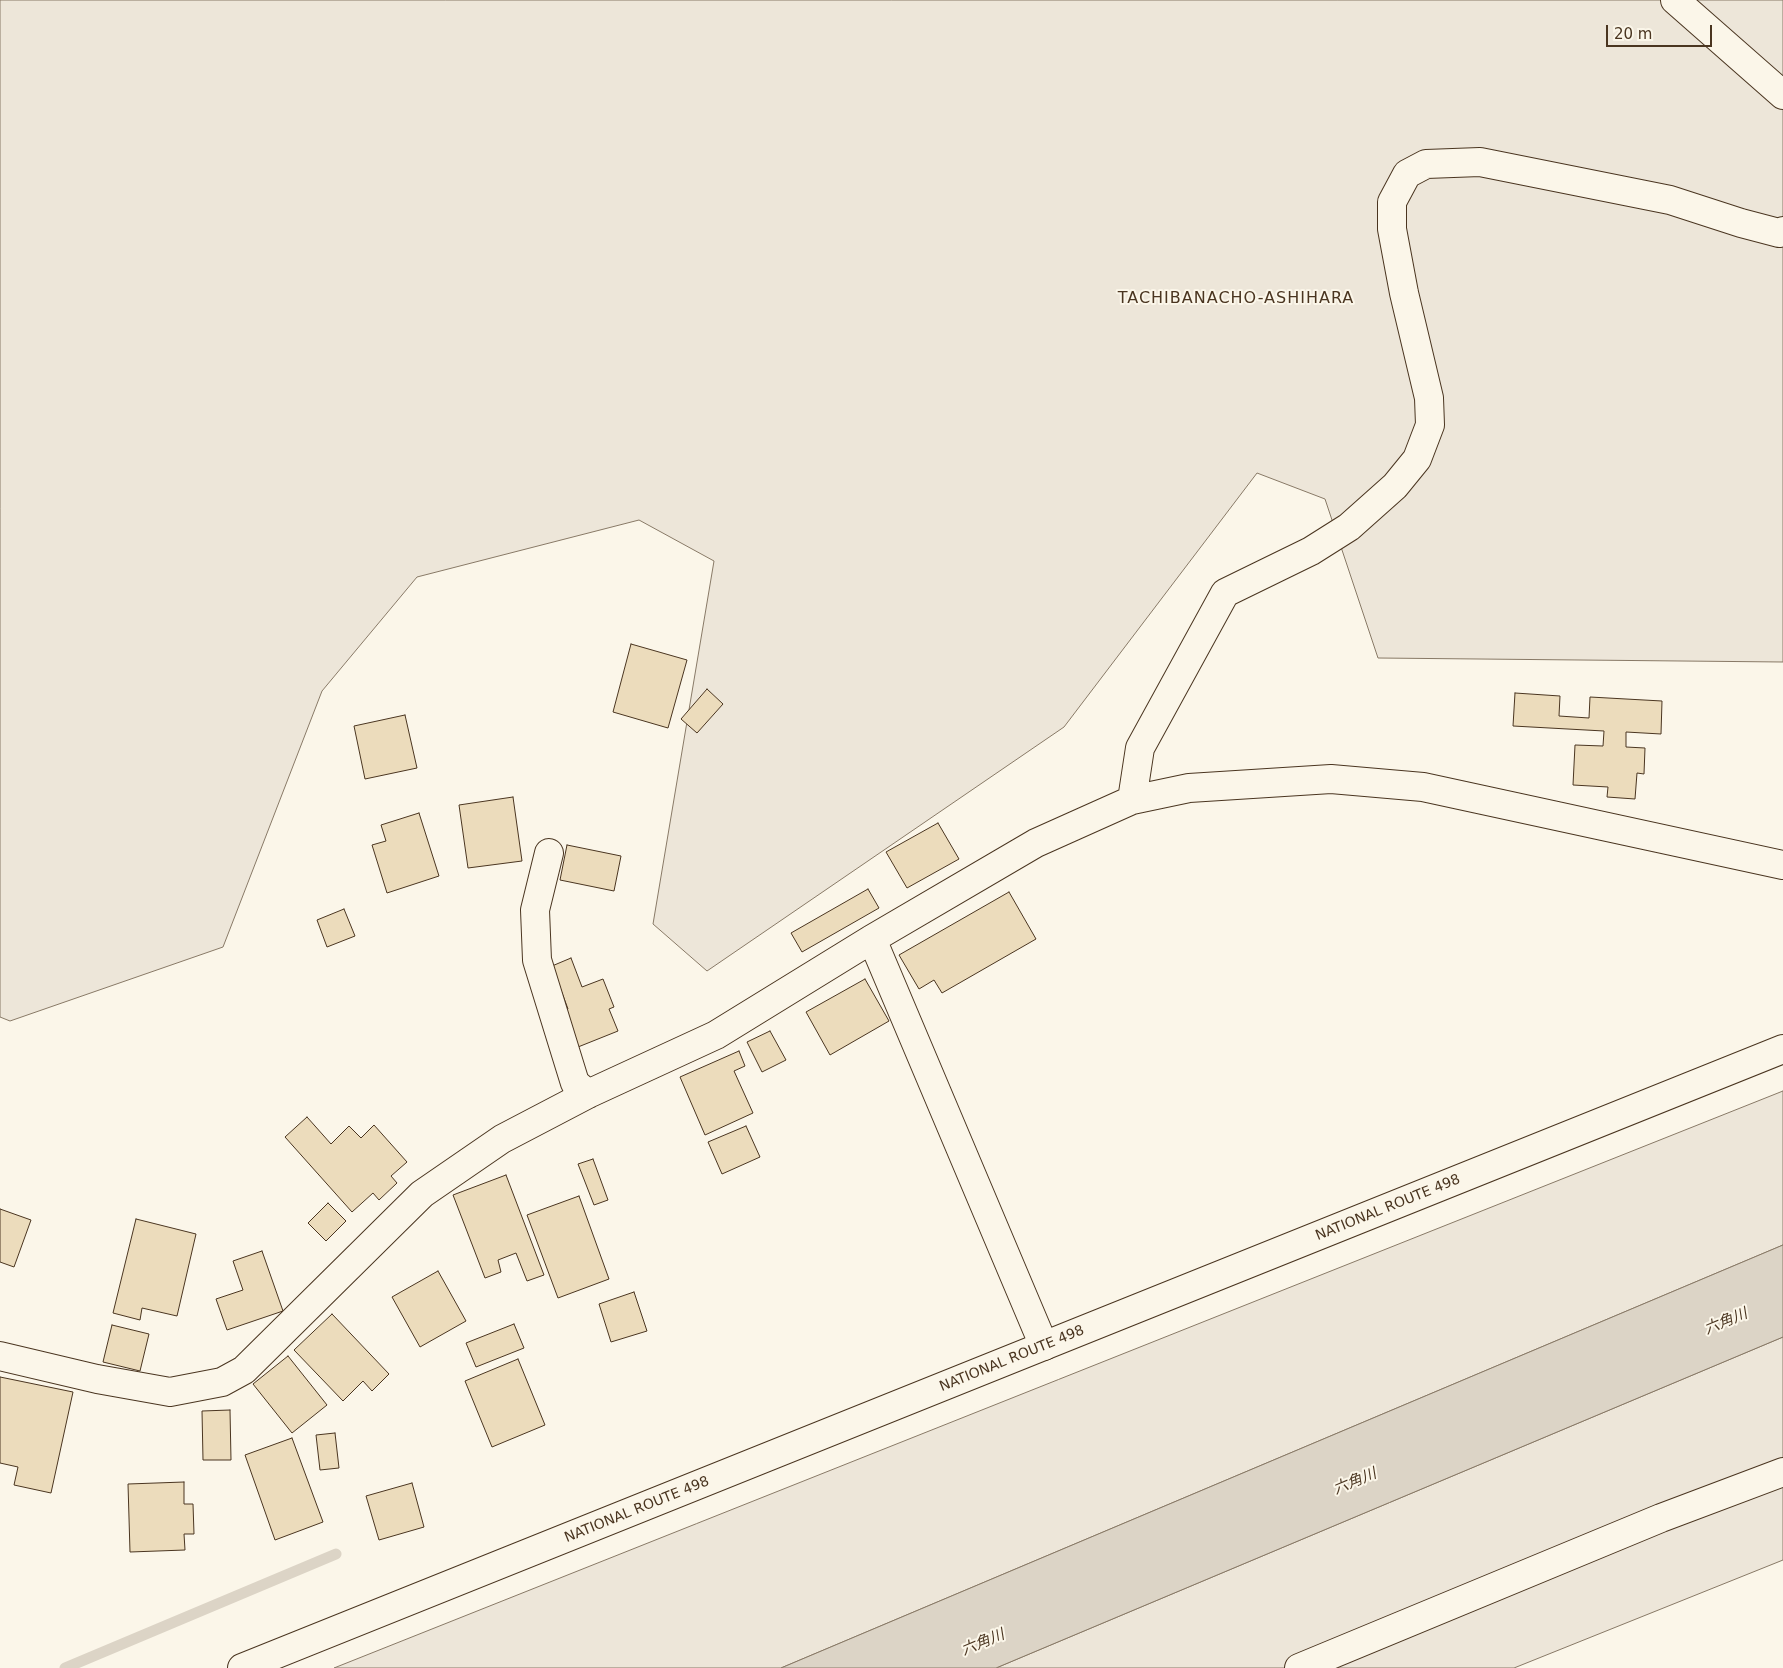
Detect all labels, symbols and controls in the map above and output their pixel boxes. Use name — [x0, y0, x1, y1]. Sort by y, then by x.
scale bar — [1608, 15, 1714, 47]
text: 20 m — [1614, 25, 1652, 43]
district label: TACHIBANACHO-ASHIHARA — [1115, 289, 1357, 309]
street label: NATIONAL ROUTE 498 — [1313, 1171, 1463, 1245]
water label: 六角川 — [1702, 1305, 1750, 1339]
street label: NATIONAL ROUTE 498 — [937, 1322, 1087, 1396]
water label: 六角川 — [1331, 1465, 1379, 1499]
street label: NATIONAL ROUTE 498 — [562, 1473, 712, 1547]
water label: 六角川 — [959, 1626, 1007, 1660]

